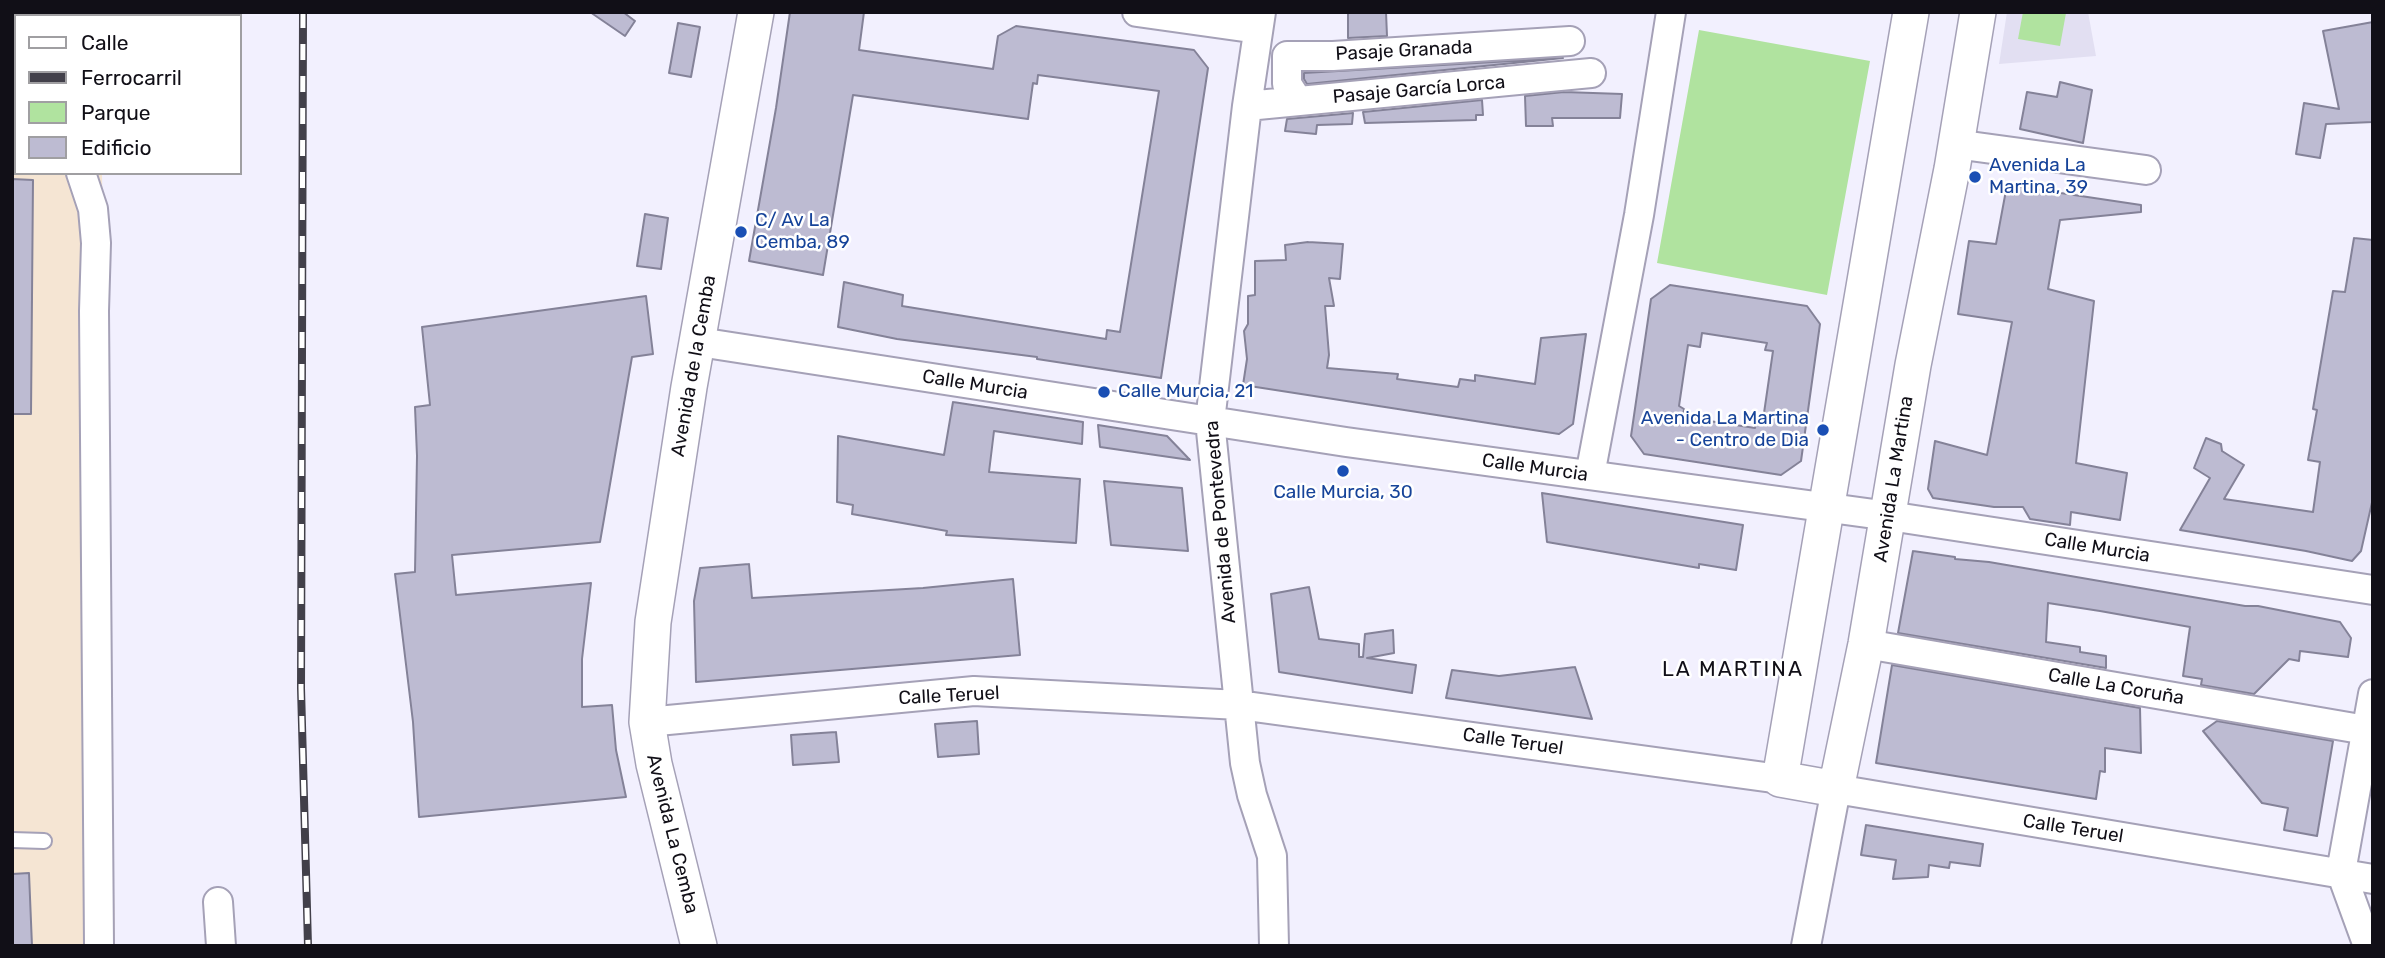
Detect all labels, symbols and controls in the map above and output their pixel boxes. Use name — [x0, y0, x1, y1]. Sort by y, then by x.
legend — [14, 14, 242, 175]
text: Calle — [81, 30, 129, 55]
street label: Pasaje Granada — [1335, 36, 1473, 66]
text: Ferrocarril — [81, 65, 182, 90]
street label: Pasaje García Lorca — [1332, 71, 1506, 109]
text: Parque — [81, 100, 151, 125]
text: Edificio — [81, 135, 151, 160]
place label: Avenida La Martina, 39 — [1989, 155, 2088, 199]
marker: Avenida La Martina, 39 — [1967, 169, 1983, 185]
place label: C/ Av La Cemba, 89 — [755, 210, 850, 254]
marker: C/ Av La Cemba, 89 — [733, 224, 749, 240]
street label: Avenida de la Cemba — [667, 273, 721, 459]
street label: Calle Murcia — [920, 365, 1030, 405]
place label: Calle Murcia, 21 — [1118, 381, 1253, 403]
marker: Calle Murcia, 21 — [1096, 384, 1112, 400]
street label: Avenida La Martina — [1870, 394, 1918, 564]
place label: Avenida La Martina - Centro de Dia — [1641, 408, 1809, 452]
street label: Avenida de Pontevedra — [1201, 419, 1241, 625]
marker: Avenida La Martina - Centro de Dia — [1815, 422, 1831, 438]
street label: Calle Murcia — [1481, 449, 1589, 487]
marker: Calle Murcia, 30 — [1335, 463, 1351, 479]
place label: Calle Murcia, 30 — [1273, 482, 1413, 504]
street label: Calle Murcia — [2042, 528, 2152, 568]
district label: LA MARTINA — [1663, 657, 1803, 683]
street label: Calle La Coruña — [2046, 664, 2186, 710]
street label: Calle Teruel — [898, 682, 1000, 710]
street label: Calle Teruel — [1461, 724, 1565, 760]
street label: Avenida La Cemba — [641, 752, 703, 916]
street label: Calle Teruel — [2021, 810, 2125, 848]

